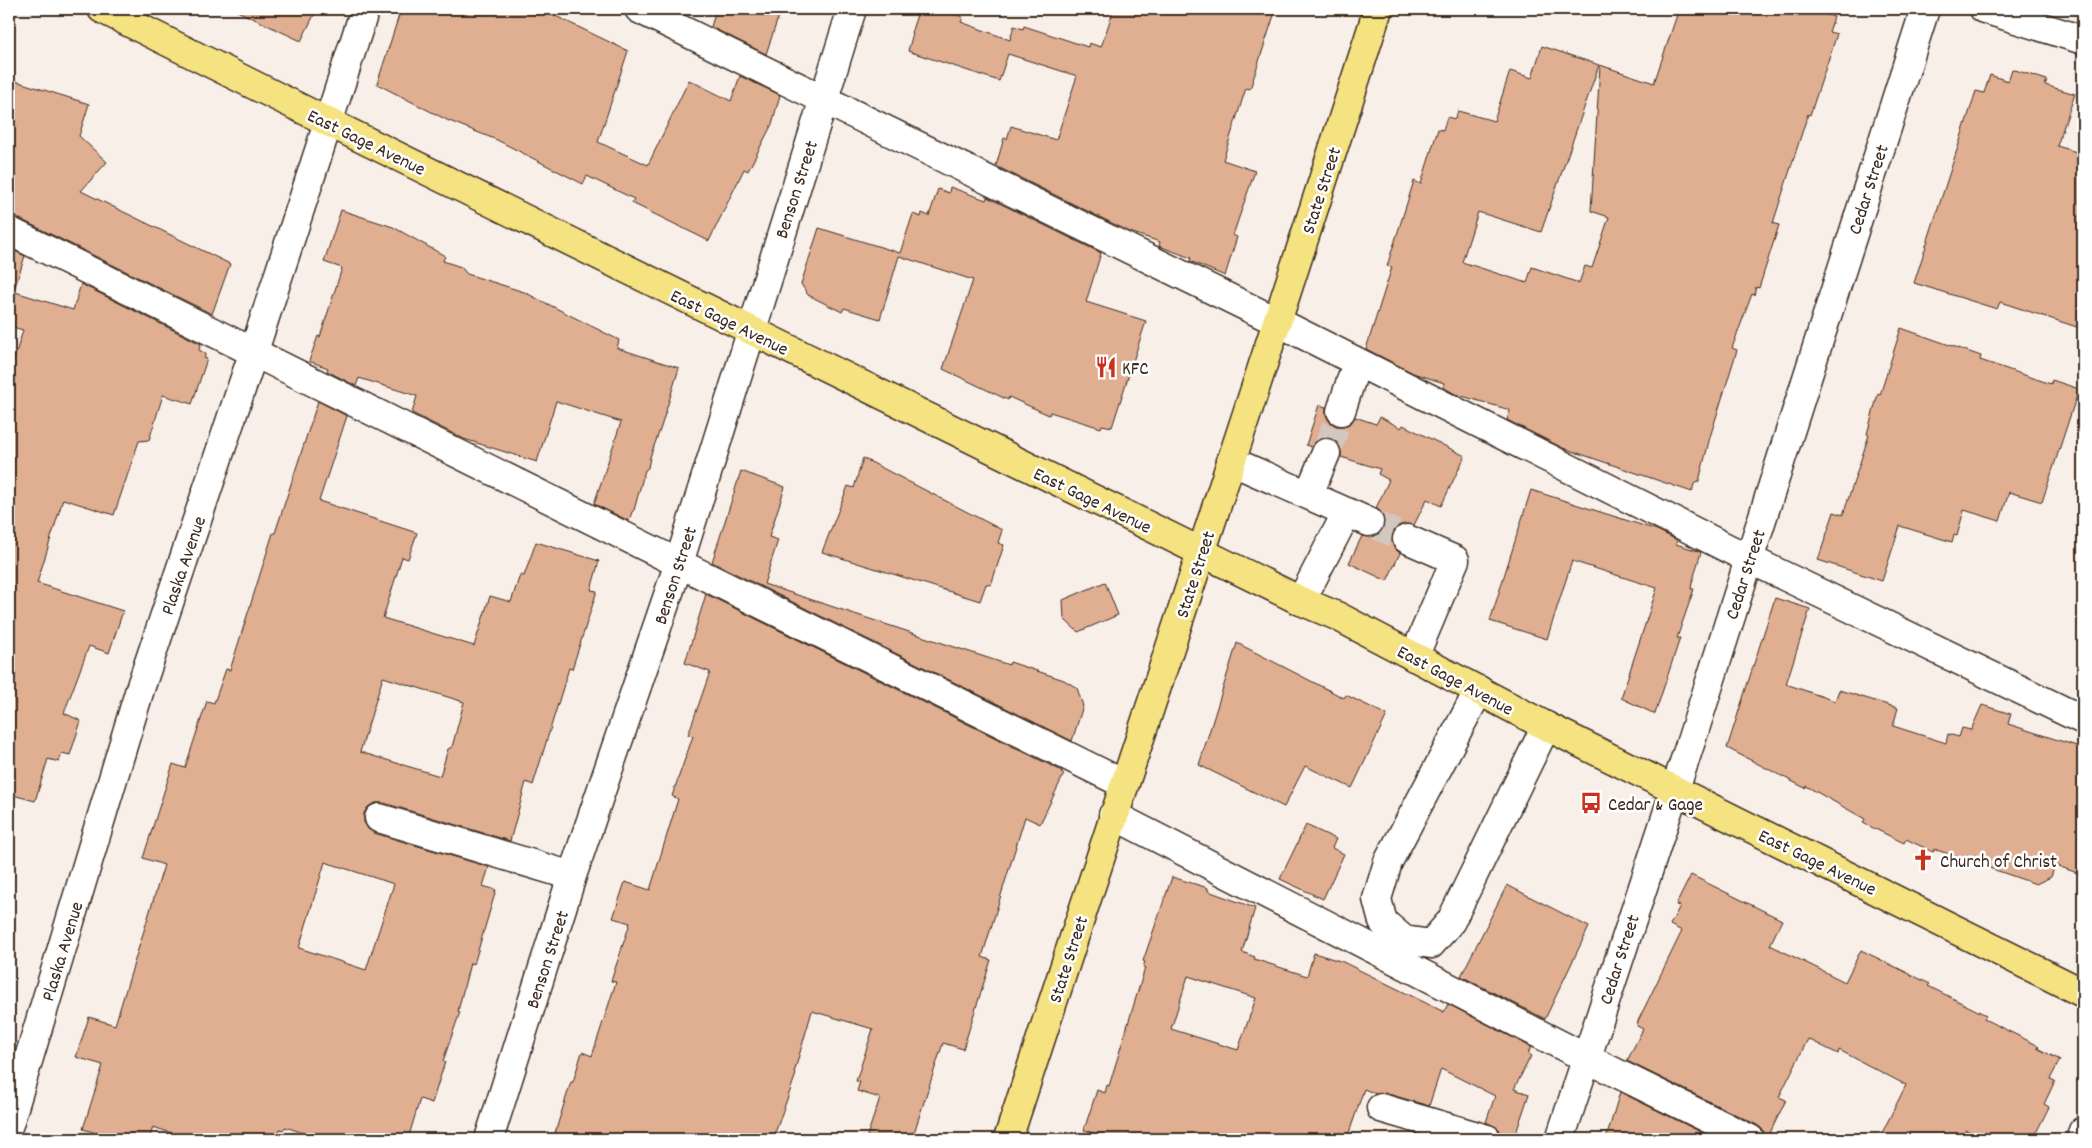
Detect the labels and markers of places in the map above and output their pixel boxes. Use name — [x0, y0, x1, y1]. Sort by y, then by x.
restaurant icon: KFC — [1093, 354, 1119, 380]
place label: KFC — [1122, 357, 1149, 384]
bus stop icon: Cedar & Gage — [1578, 790, 1604, 816]
place label: Cedar & Gage — [1608, 793, 1703, 820]
church icon: Church of Christ — [1910, 847, 1936, 873]
place label: Church of Christ — [1940, 850, 2057, 877]

